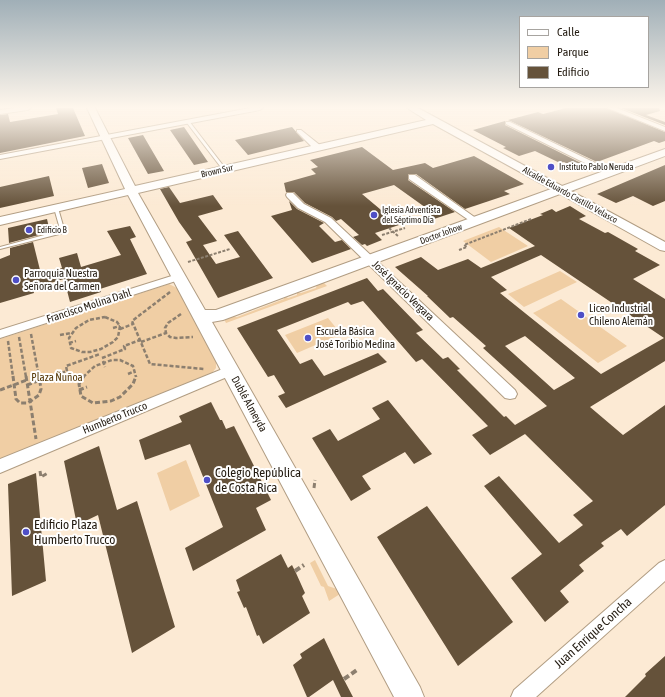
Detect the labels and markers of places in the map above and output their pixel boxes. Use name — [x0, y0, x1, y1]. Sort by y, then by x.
marker: Instituto Pablo Neruda — [546, 162, 556, 172]
place label: Instituto Pablo Neruda — [559, 162, 634, 172]
place label: Iglesia Adventista del Séptimo Día — [382, 205, 441, 226]
marker: Iglesia Adventista del Séptimo Día — [369, 210, 379, 220]
marker: Edificio B — [24, 225, 34, 235]
place label: Edificio B — [37, 225, 67, 235]
place label: Parroquia Nuestra Señora del Carmen — [24, 267, 100, 293]
marker: Parroquia Nuestra Señora del Carmen — [11, 275, 21, 285]
place label: Liceo Industrial Chileno Alemán — [589, 302, 653, 328]
marker: Liceo Industrial Chileno Alemán — [576, 310, 586, 320]
place label: Escuela Básica José Toribio Medina — [316, 325, 395, 351]
marker: Escuela Básica José Toribio Medina — [303, 333, 313, 343]
place label: Colegio República de Costa Rica — [215, 465, 301, 496]
marker: Colegio República de Costa Rica — [202, 475, 212, 485]
place label: Edificio Plaza Humberto Trucco — [34, 517, 115, 548]
marker: Edificio Plaza Humberto Trucco — [21, 527, 31, 537]

